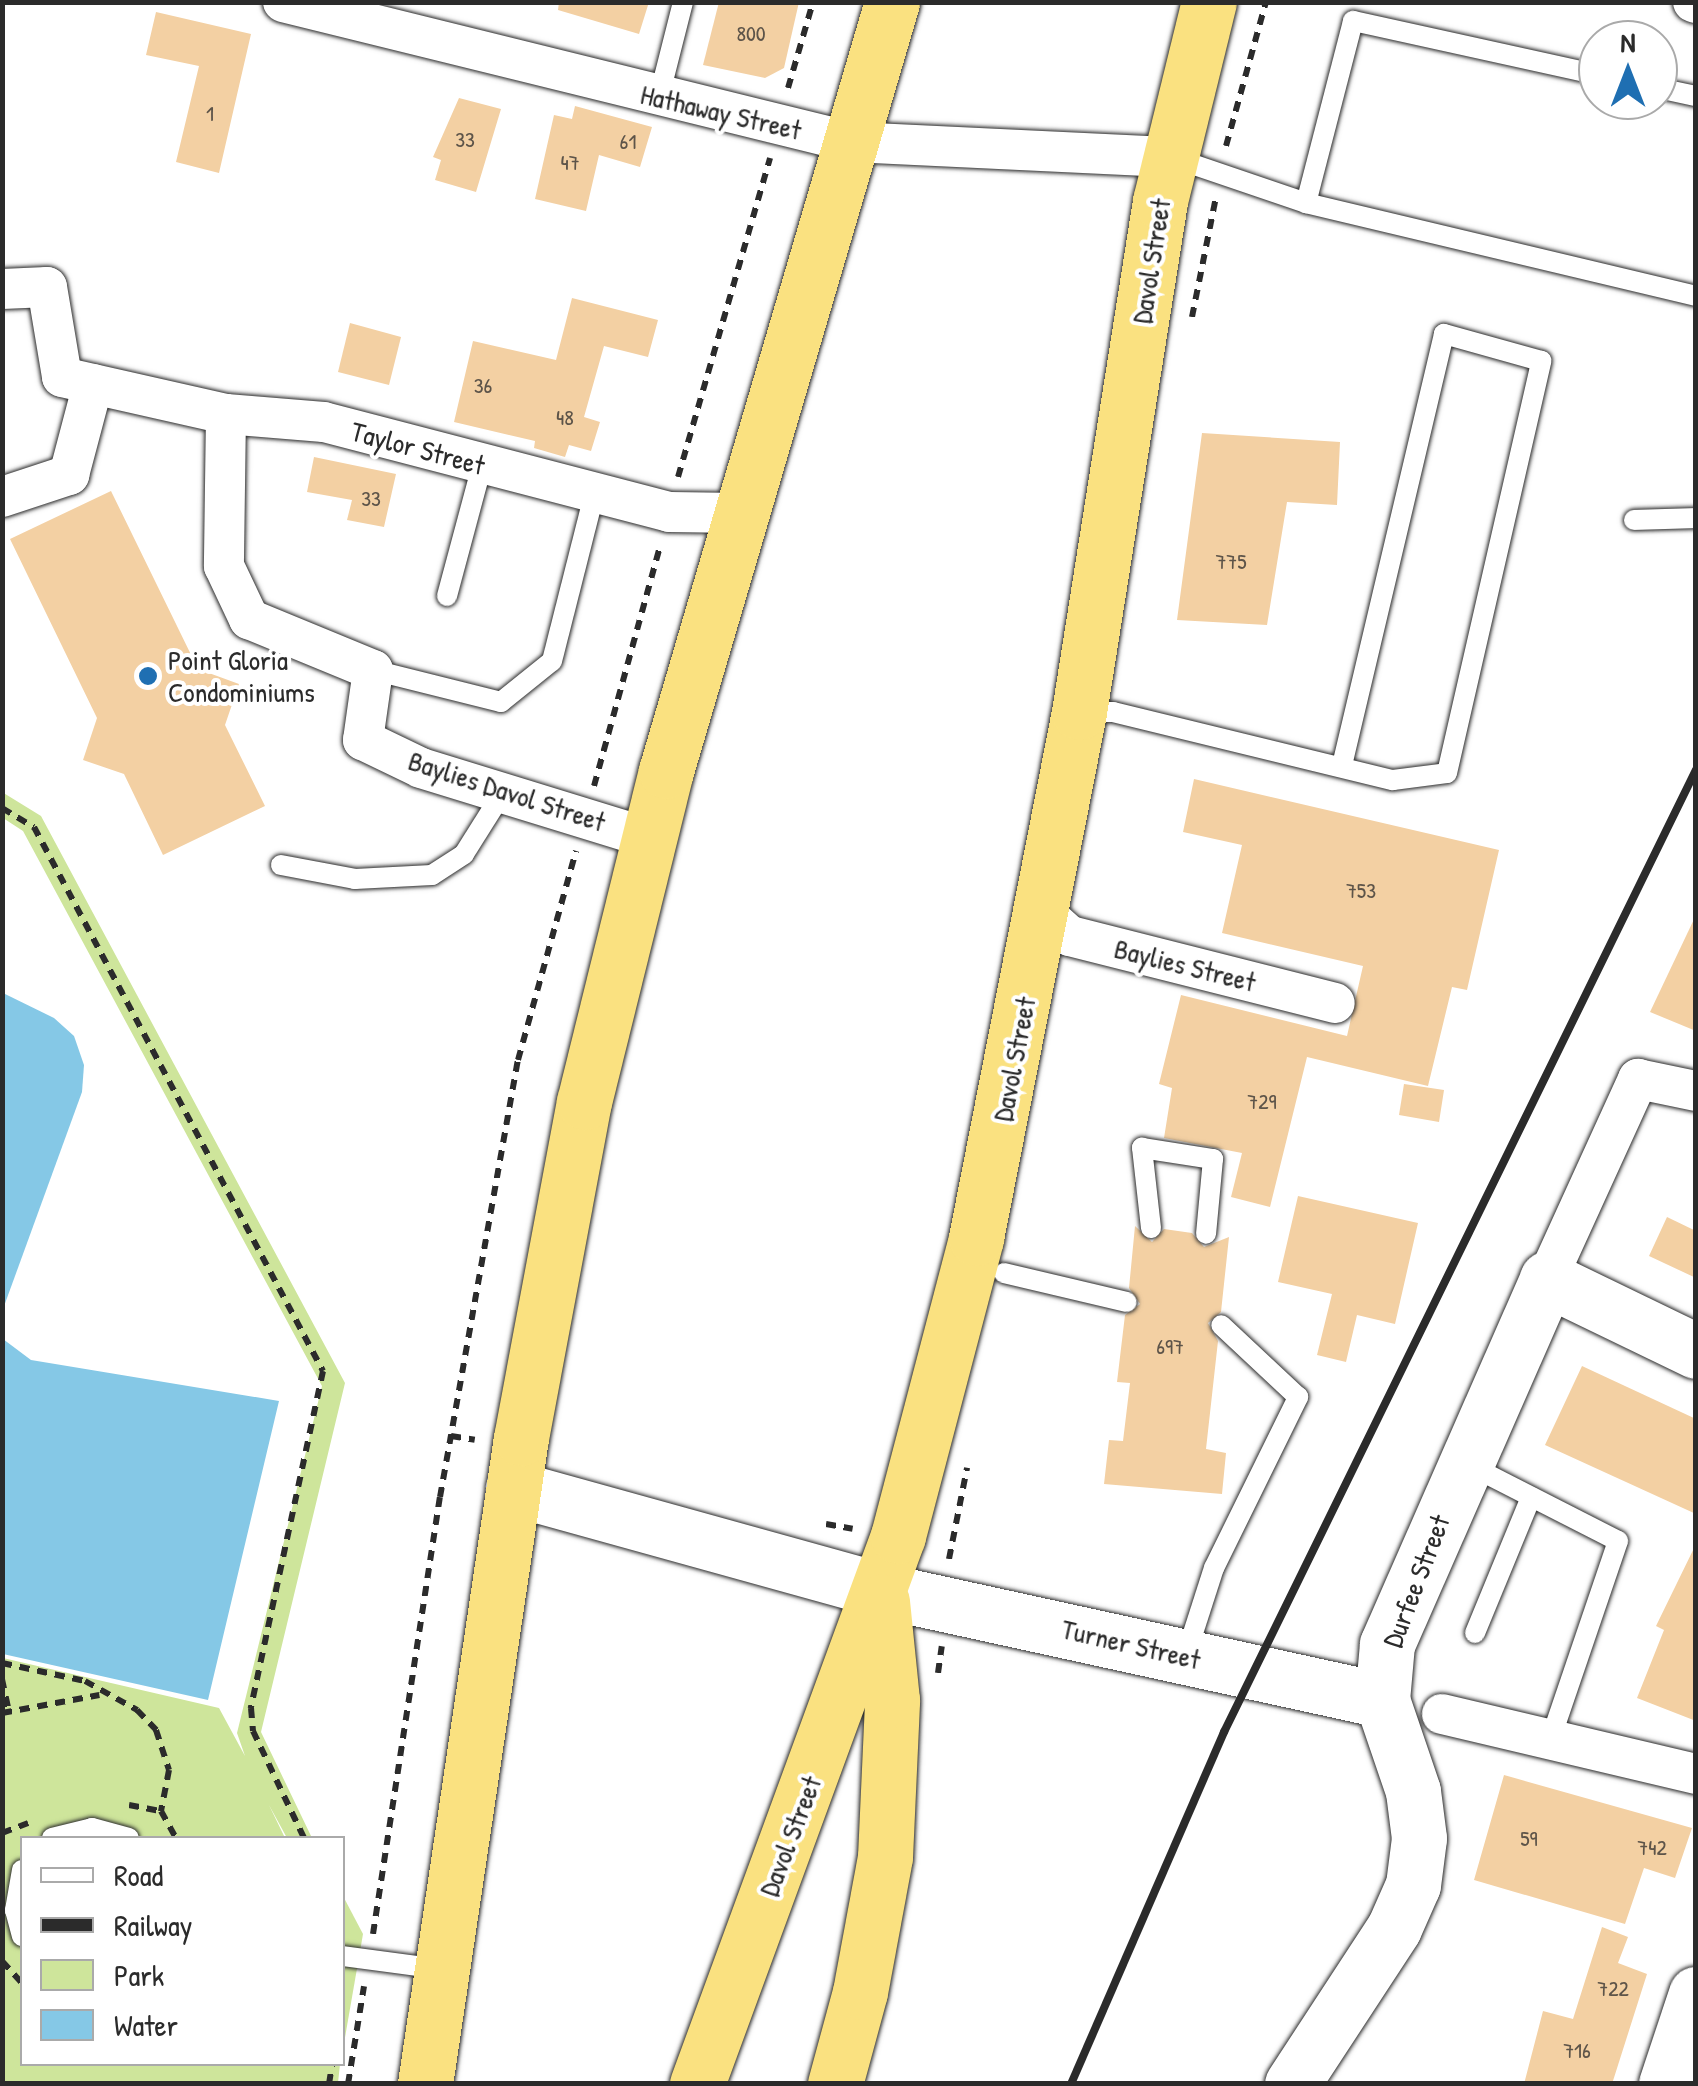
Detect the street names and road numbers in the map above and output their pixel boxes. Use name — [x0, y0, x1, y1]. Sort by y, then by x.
street label: Hathaway Street — [637, 77, 805, 147]
street label: Davol Street — [1125, 196, 1177, 326]
street label: Taylor Street — [347, 414, 489, 482]
street label: Baylies Davol Street — [404, 743, 610, 839]
street label: Baylies Street — [1111, 931, 1259, 999]
street label: Davol Street — [986, 994, 1042, 1124]
street label: Durfee Street — [1375, 1510, 1457, 1652]
street label: Turner Street — [1058, 1612, 1204, 1676]
street label: Davol Street — [752, 1771, 828, 1901]

